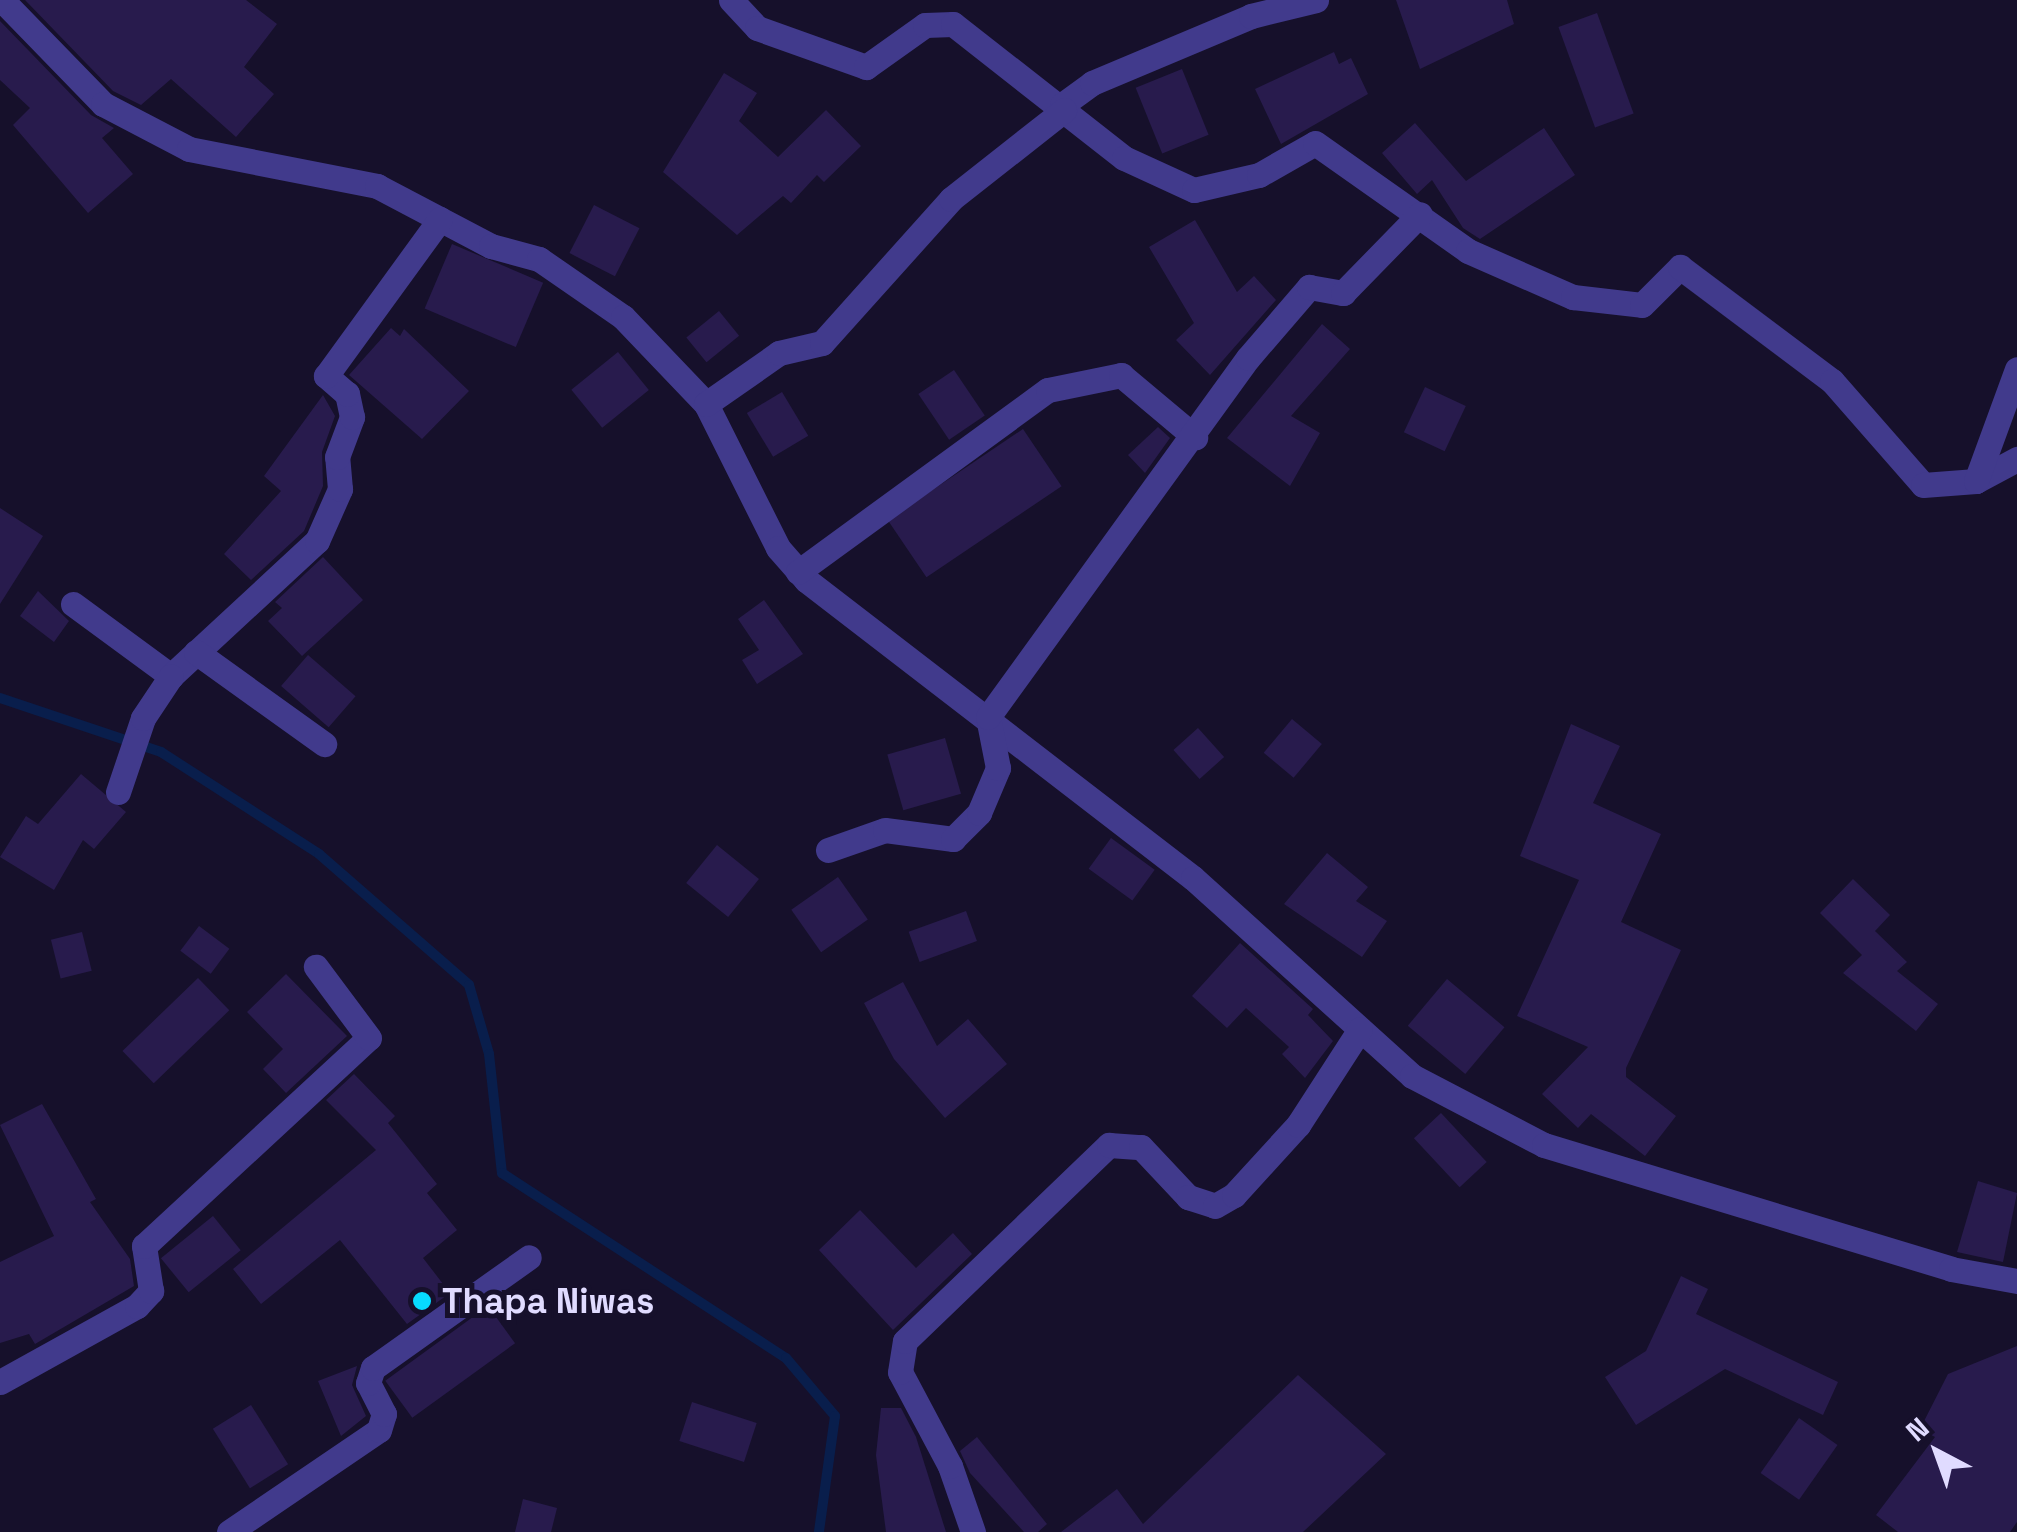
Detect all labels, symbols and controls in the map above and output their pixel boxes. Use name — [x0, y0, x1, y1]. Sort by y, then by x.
place label: Thapa Niwas — [442, 1280, 654, 1322]
marker: Thapa Niwas — [411, 1290, 433, 1312]
north arrow — [1887, 1402, 1987, 1502]
text: N — [1898, 1410, 1936, 1449]

